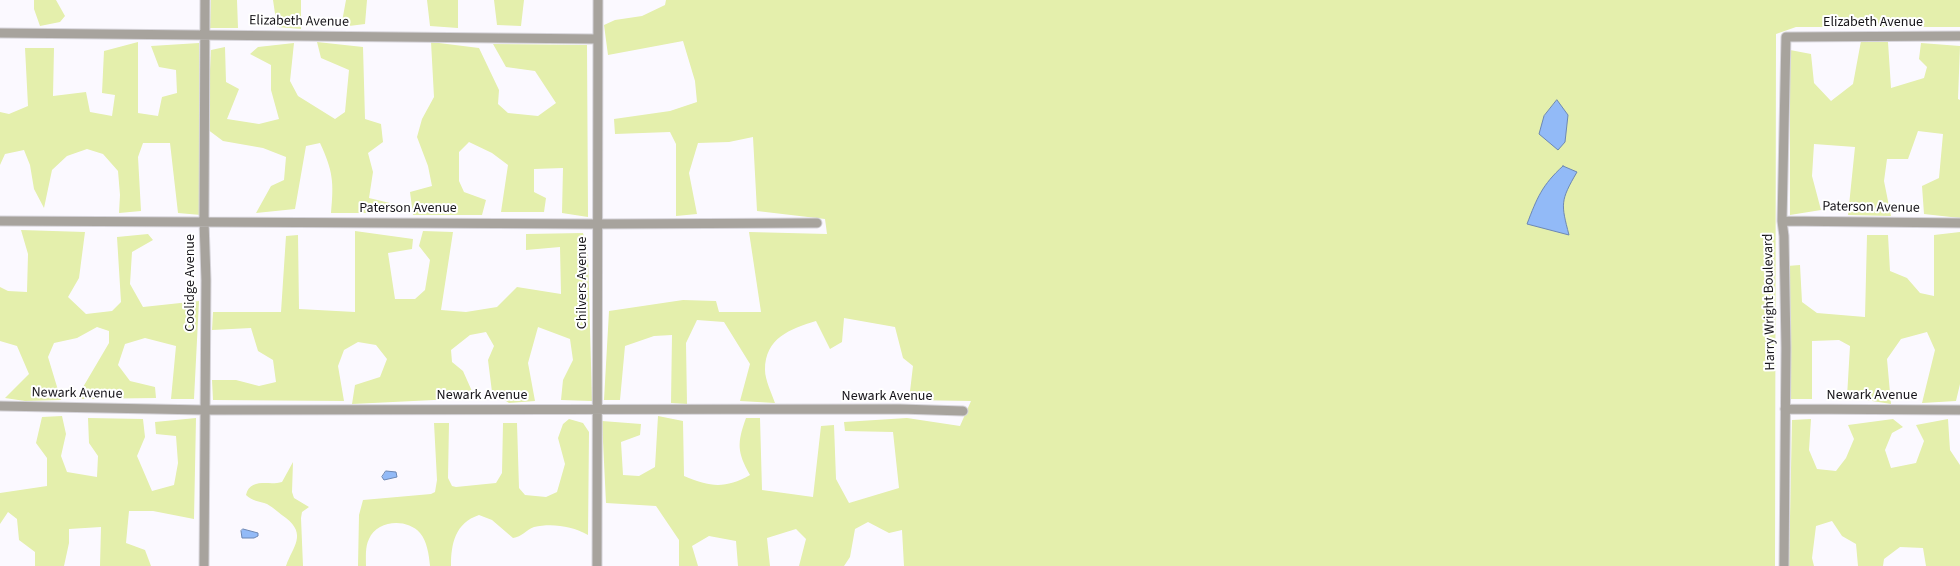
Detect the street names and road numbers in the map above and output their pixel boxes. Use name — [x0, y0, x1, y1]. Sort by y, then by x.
street label: Elizabeth Avenue — [249, 13, 349, 31]
street label: Elizabeth Avenue — [1823, 15, 1923, 31]
street label: Paterson Avenue — [1822, 199, 1920, 217]
street label: Paterson Avenue — [359, 201, 457, 217]
street label: Harry Wright Boulevard — [1760, 233, 1780, 371]
street label: Coolidge Avenue — [183, 234, 199, 332]
street label: Chilvers Avenue — [575, 237, 591, 329]
street label: Newark Avenue — [31, 385, 123, 403]
street label: Newark Avenue — [437, 388, 527, 404]
street label: Newark Avenue — [1827, 388, 1917, 404]
street label: Newark Avenue — [842, 389, 932, 405]

